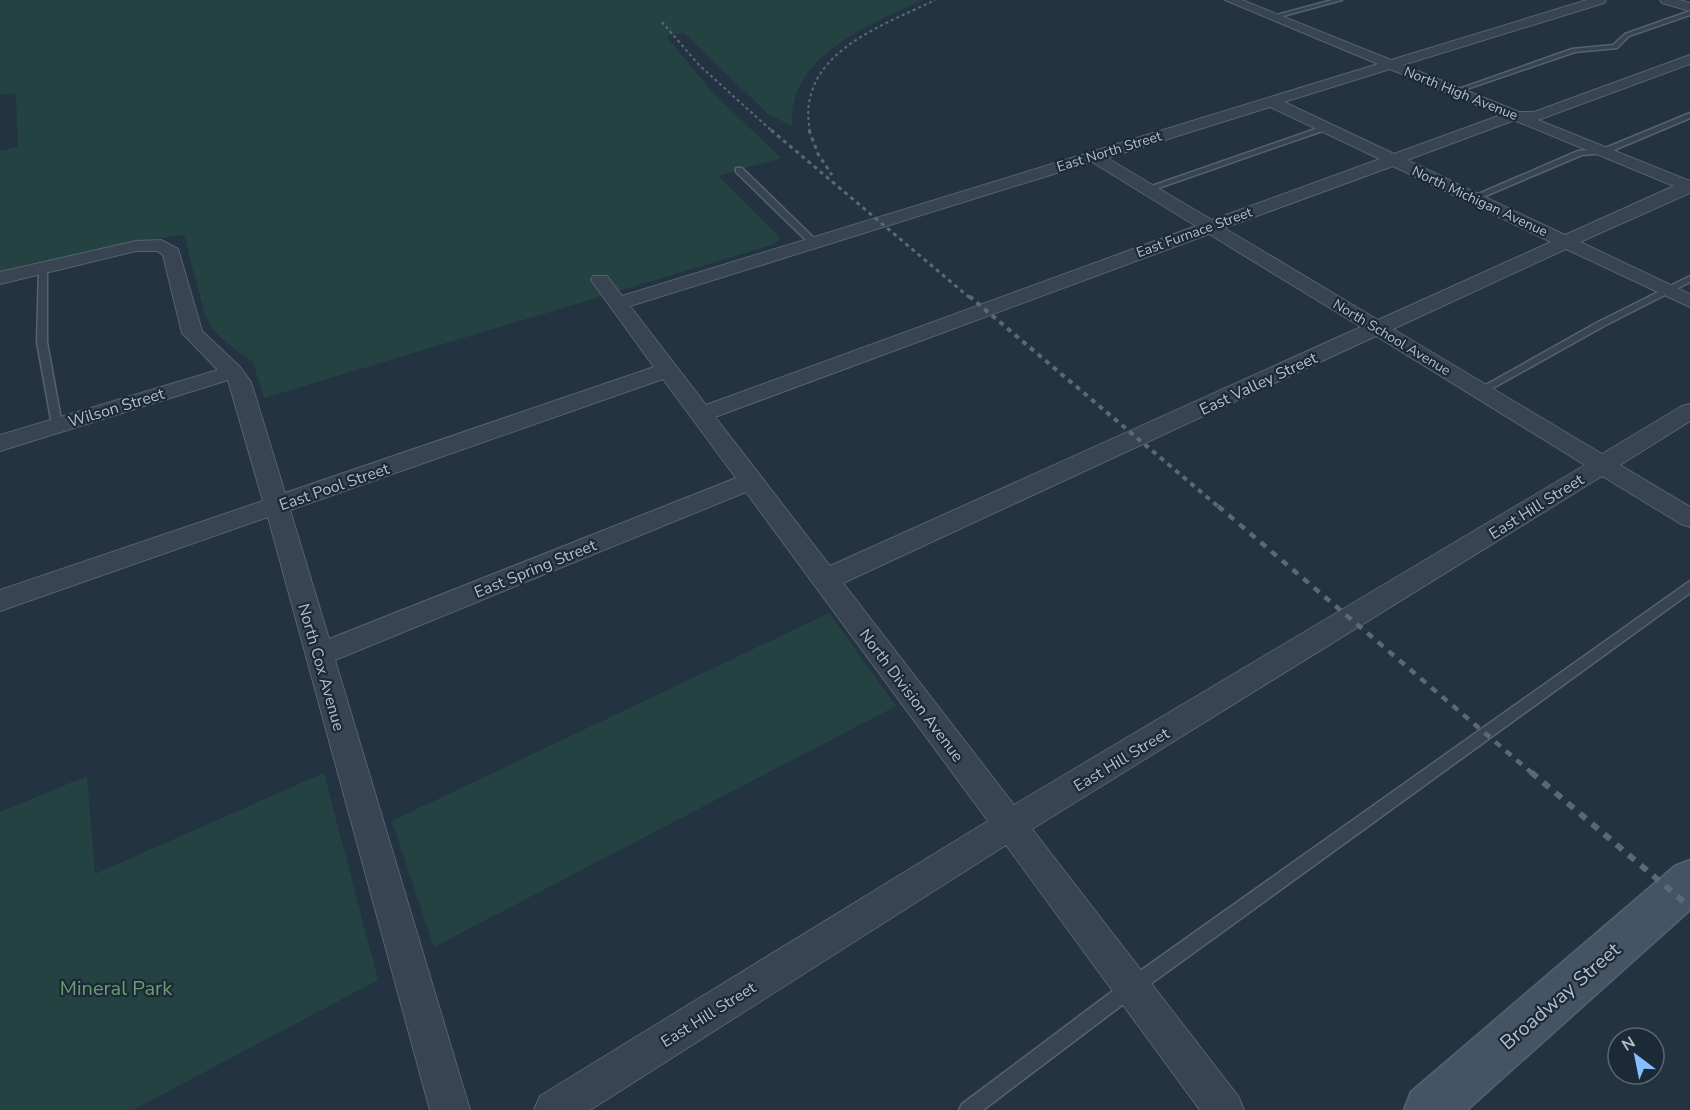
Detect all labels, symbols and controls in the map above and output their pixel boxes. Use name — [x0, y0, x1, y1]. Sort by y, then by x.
street label: North High Avenue — [1401, 62, 1521, 125]
street label: East North Street — [1054, 126, 1164, 176]
street label: North Michigan Avenue — [1409, 162, 1551, 241]
street label: East Furnace Street — [1134, 203, 1255, 262]
street label: North School Avenue — [1329, 295, 1454, 380]
street label: East Valley Street — [1196, 347, 1321, 421]
street label: Wilson Street — [66, 383, 167, 433]
street label: East Pool Street — [276, 458, 393, 516]
street label: East Hill Street — [1485, 469, 1589, 545]
street label: East Spring Street — [471, 534, 600, 603]
street label: North Cox Avenue — [292, 601, 350, 734]
street label: North Division Avenue — [854, 625, 968, 767]
street label: East Hill Street — [1070, 722, 1174, 797]
street label: Broadway Street — [1494, 936, 1627, 1056]
park label: Mineral Park — [60, 975, 173, 1002]
street label: East Hill Street — [657, 977, 761, 1053]
north arrow — [1606, 1026, 1666, 1086]
text: N — [1618, 1032, 1639, 1057]

